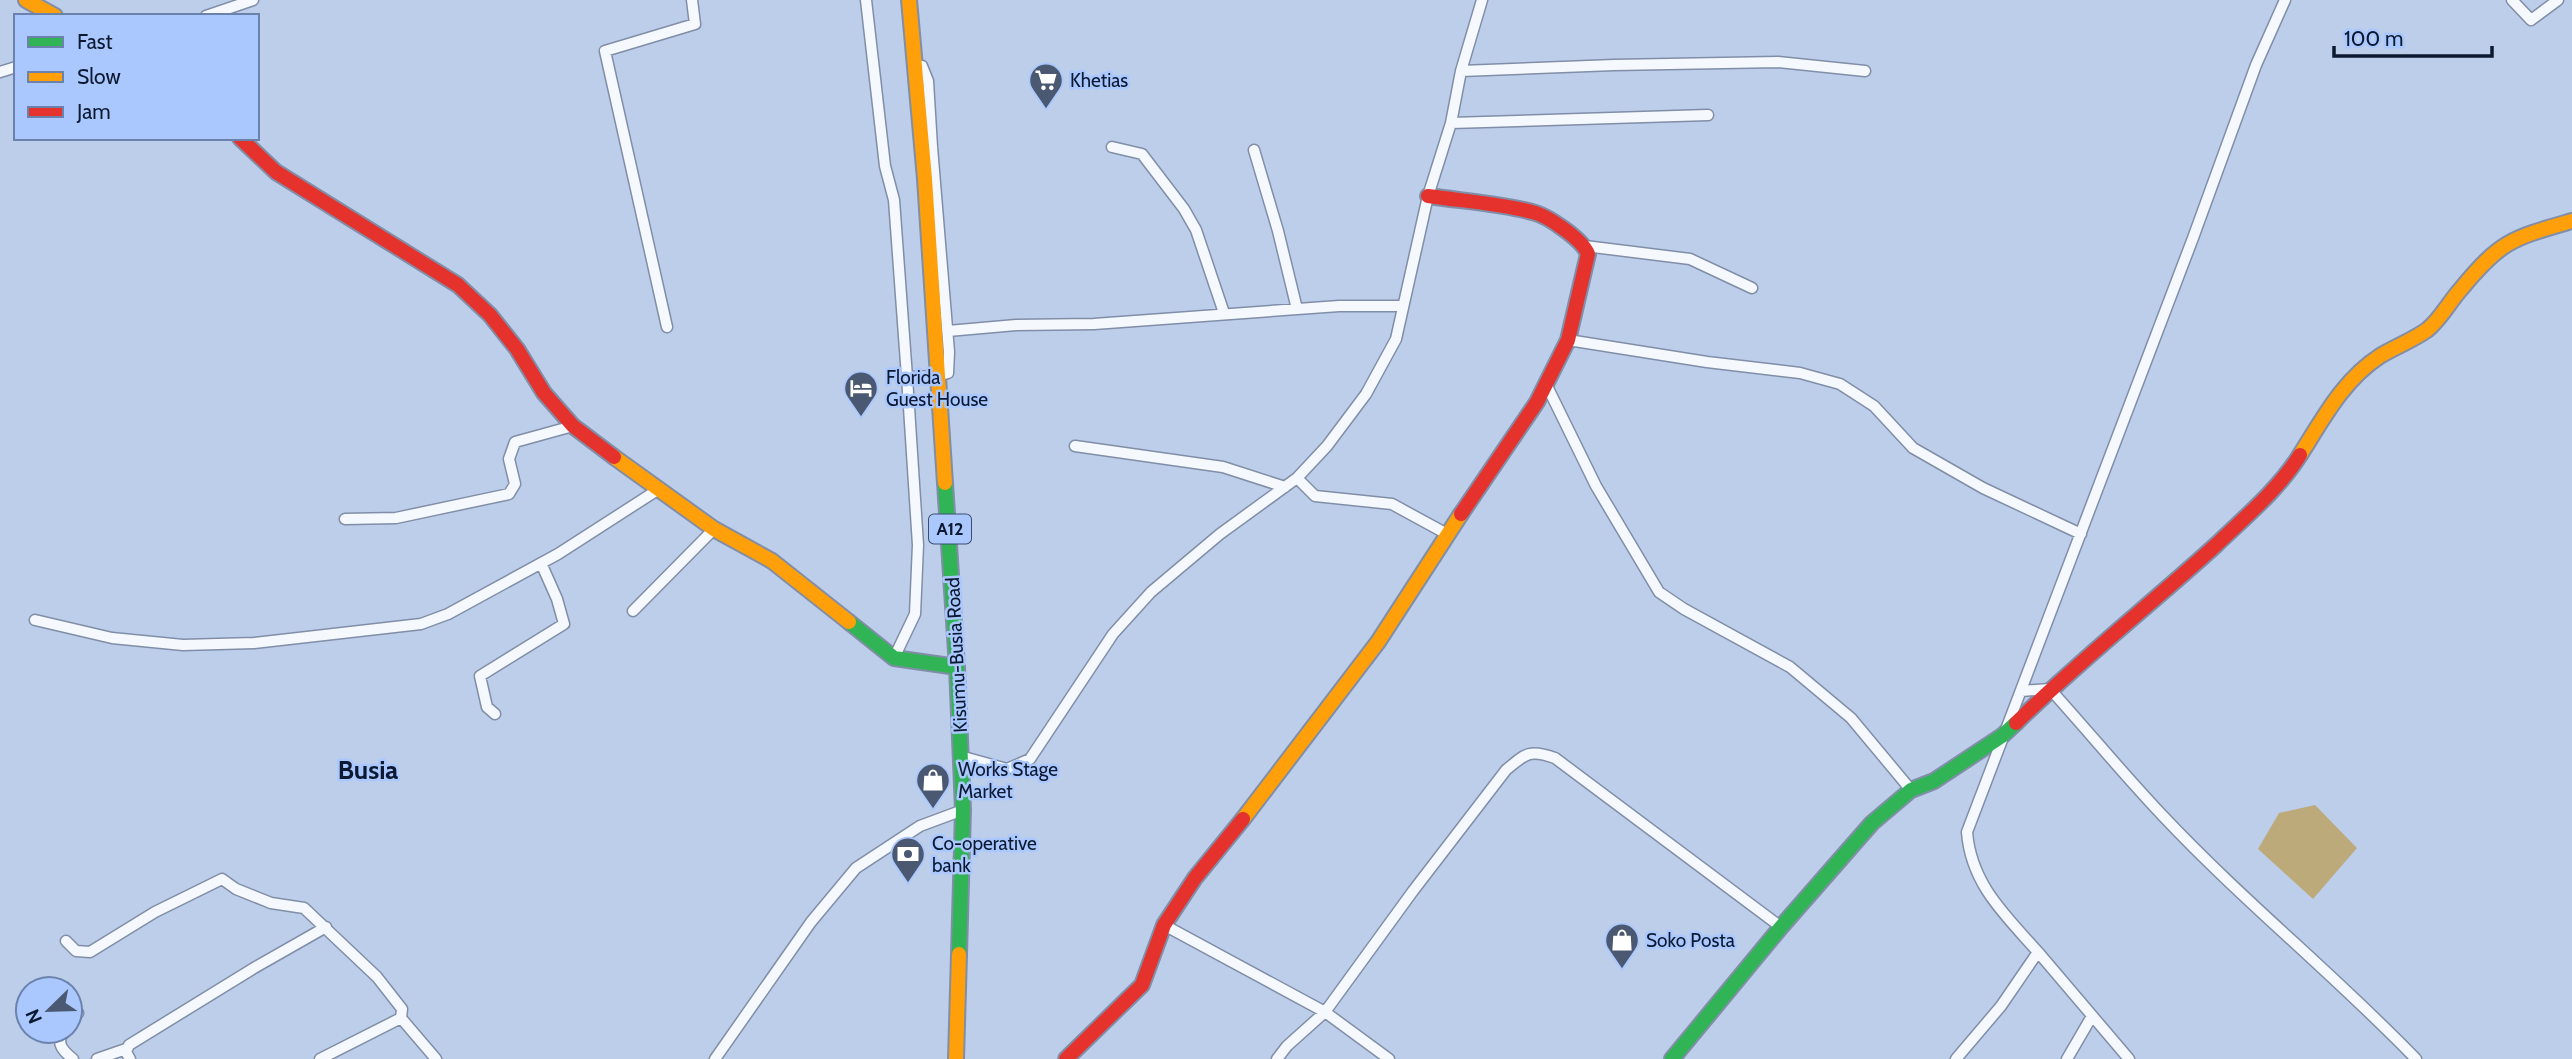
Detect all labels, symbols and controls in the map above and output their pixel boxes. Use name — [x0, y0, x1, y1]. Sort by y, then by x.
legend — [14, 14, 259, 140]
scale bar — [2334, 14, 2492, 58]
text: 100 m — [2344, 26, 2403, 51]
text: Fast — [77, 29, 113, 54]
supermarket icon: Khetias — [1027, 61, 1065, 110]
text: Slow — [77, 64, 121, 89]
place label: Khetias — [1070, 69, 1128, 92]
text: Jam — [76, 99, 111, 124]
place label: Florida Guest House — [886, 366, 988, 411]
hotel icon: Florida Guest House — [842, 369, 880, 418]
road number: A12 — [929, 514, 971, 544]
street label: Kisumu-Busia Road — [941, 577, 972, 733]
district label: Busia — [338, 754, 398, 786]
place label: Works Stage Market — [958, 758, 1058, 803]
shop icon: Works Stage Market — [914, 761, 952, 810]
place label: Co-operative bank — [932, 832, 1037, 877]
bank icon: Co-operative bank — [889, 835, 927, 884]
shop icon: Soko Posta — [1603, 921, 1641, 970]
place label: Soko Posta — [1646, 929, 1735, 952]
north arrow — [14, 975, 84, 1045]
text: N — [21, 1006, 47, 1027]

